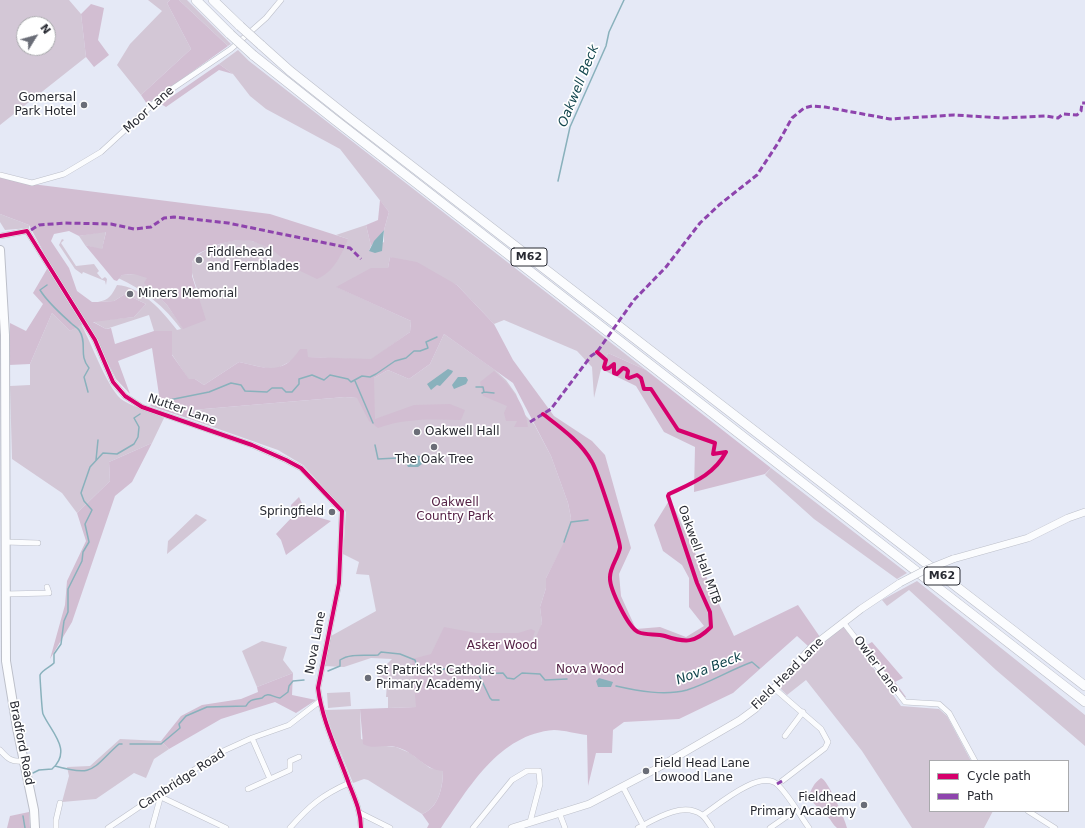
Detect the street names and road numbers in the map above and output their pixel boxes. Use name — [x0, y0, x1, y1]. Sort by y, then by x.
street label: Moor Lane — [121, 84, 177, 136]
road number: M62 — [511, 248, 547, 266]
street label: Nutter Lane — [146, 392, 218, 428]
street label: Oakwell Hall MTB — [674, 504, 724, 606]
road number: M62 — [924, 567, 960, 585]
street label: Nova Lane — [303, 610, 329, 676]
street label: Owler Lane — [850, 633, 902, 697]
street label: Field Head Lane — [749, 635, 827, 713]
street label: Bradford Road — [6, 699, 36, 787]
street label: Cambridge Road — [136, 747, 228, 813]

